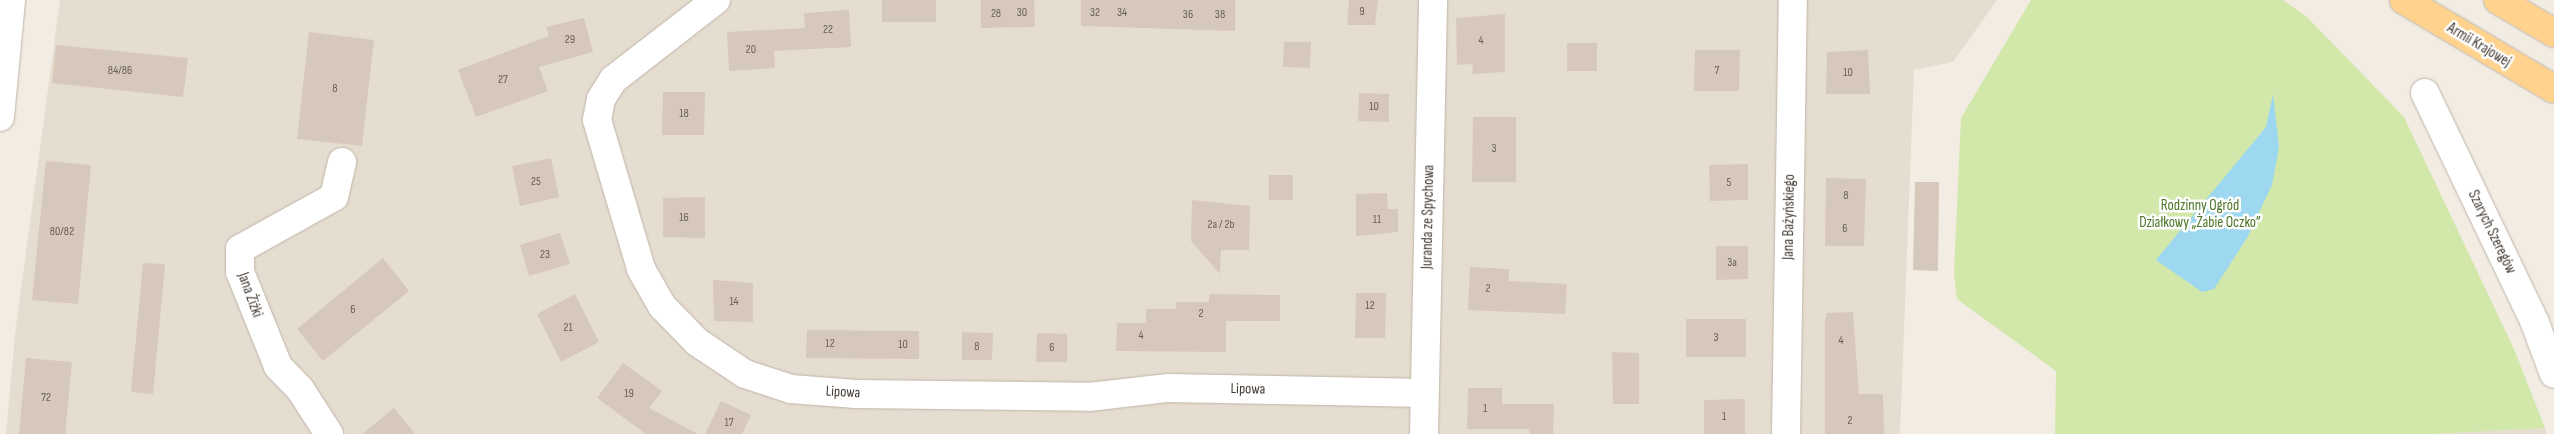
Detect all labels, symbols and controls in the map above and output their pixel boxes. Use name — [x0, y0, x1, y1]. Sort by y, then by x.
house number: 9 — [1359, 5, 1365, 19]
house number: 30 — [1017, 6, 1027, 20]
house number: 32 — [1090, 6, 1100, 20]
house number: 34 — [1117, 6, 1127, 20]
house number: 28 — [991, 7, 1001, 21]
house number: 36 — [1183, 8, 1193, 22]
house number: 38 — [1215, 8, 1225, 22]
street label: Armii Krajowej — [2444, 19, 2514, 71]
house number: 22 — [823, 23, 833, 37]
house number: 29 — [565, 33, 575, 47]
house number: 4 — [1478, 34, 1484, 48]
house number: 20 — [746, 43, 756, 57]
house number: 84/86 — [108, 64, 132, 78]
house number: 7 — [1715, 64, 1719, 78]
house number: 10 — [1843, 66, 1853, 80]
house number: 27 — [498, 73, 508, 87]
house number: 8 — [332, 82, 338, 96]
house number: 10 — [1369, 100, 1379, 114]
house number: 18 — [679, 107, 689, 121]
house number: 3 — [1491, 142, 1497, 156]
street label: Juranda ze Spychowa — [1418, 165, 1438, 269]
street label: Jana Bażyńskiego — [1779, 174, 1799, 260]
house number: 25 — [531, 175, 541, 189]
house number: 5 — [1727, 176, 1731, 190]
street label: Szarych Szeregów — [2464, 187, 2520, 277]
house number: 8 — [1843, 189, 1849, 203]
park label: Rodzinny Ogród Działkowy „Żabie Oczko” — [2139, 196, 2261, 231]
house number: 16 — [679, 211, 689, 225]
house number: 11 — [1373, 213, 1381, 227]
house number: 2a / 2b — [1208, 218, 1234, 232]
house number: 6 — [1842, 222, 1848, 236]
house number: 80/82 — [50, 225, 74, 239]
house number: 23 — [540, 248, 550, 262]
house number: 3a — [1727, 256, 1737, 270]
street label: Jana Żiżki — [234, 270, 266, 320]
house number: 2 — [1486, 282, 1490, 296]
house number: 14 — [729, 295, 739, 309]
house number: 12 — [1365, 299, 1375, 313]
house number: 6 — [350, 303, 356, 317]
house number: 2 — [1199, 307, 1203, 321]
house number: 21 — [563, 321, 573, 335]
house number: 4 — [1138, 329, 1144, 343]
house number: 3 — [1713, 331, 1719, 345]
house number: 4 — [1838, 334, 1844, 348]
house number: 12 — [825, 337, 835, 351]
house number: 10 — [898, 338, 908, 352]
house number: 8 — [974, 340, 980, 354]
house number: 6 — [1049, 341, 1055, 355]
street label: Lipowa — [1230, 380, 1266, 398]
street label: Lipowa — [825, 382, 861, 402]
house number: 19 — [624, 387, 634, 401]
house number: 72 — [41, 391, 51, 405]
house number: 1 — [1483, 402, 1487, 416]
house number: 1 — [1722, 410, 1726, 424]
house number: 2 — [1848, 414, 1852, 428]
house number: 17 — [725, 416, 733, 430]

